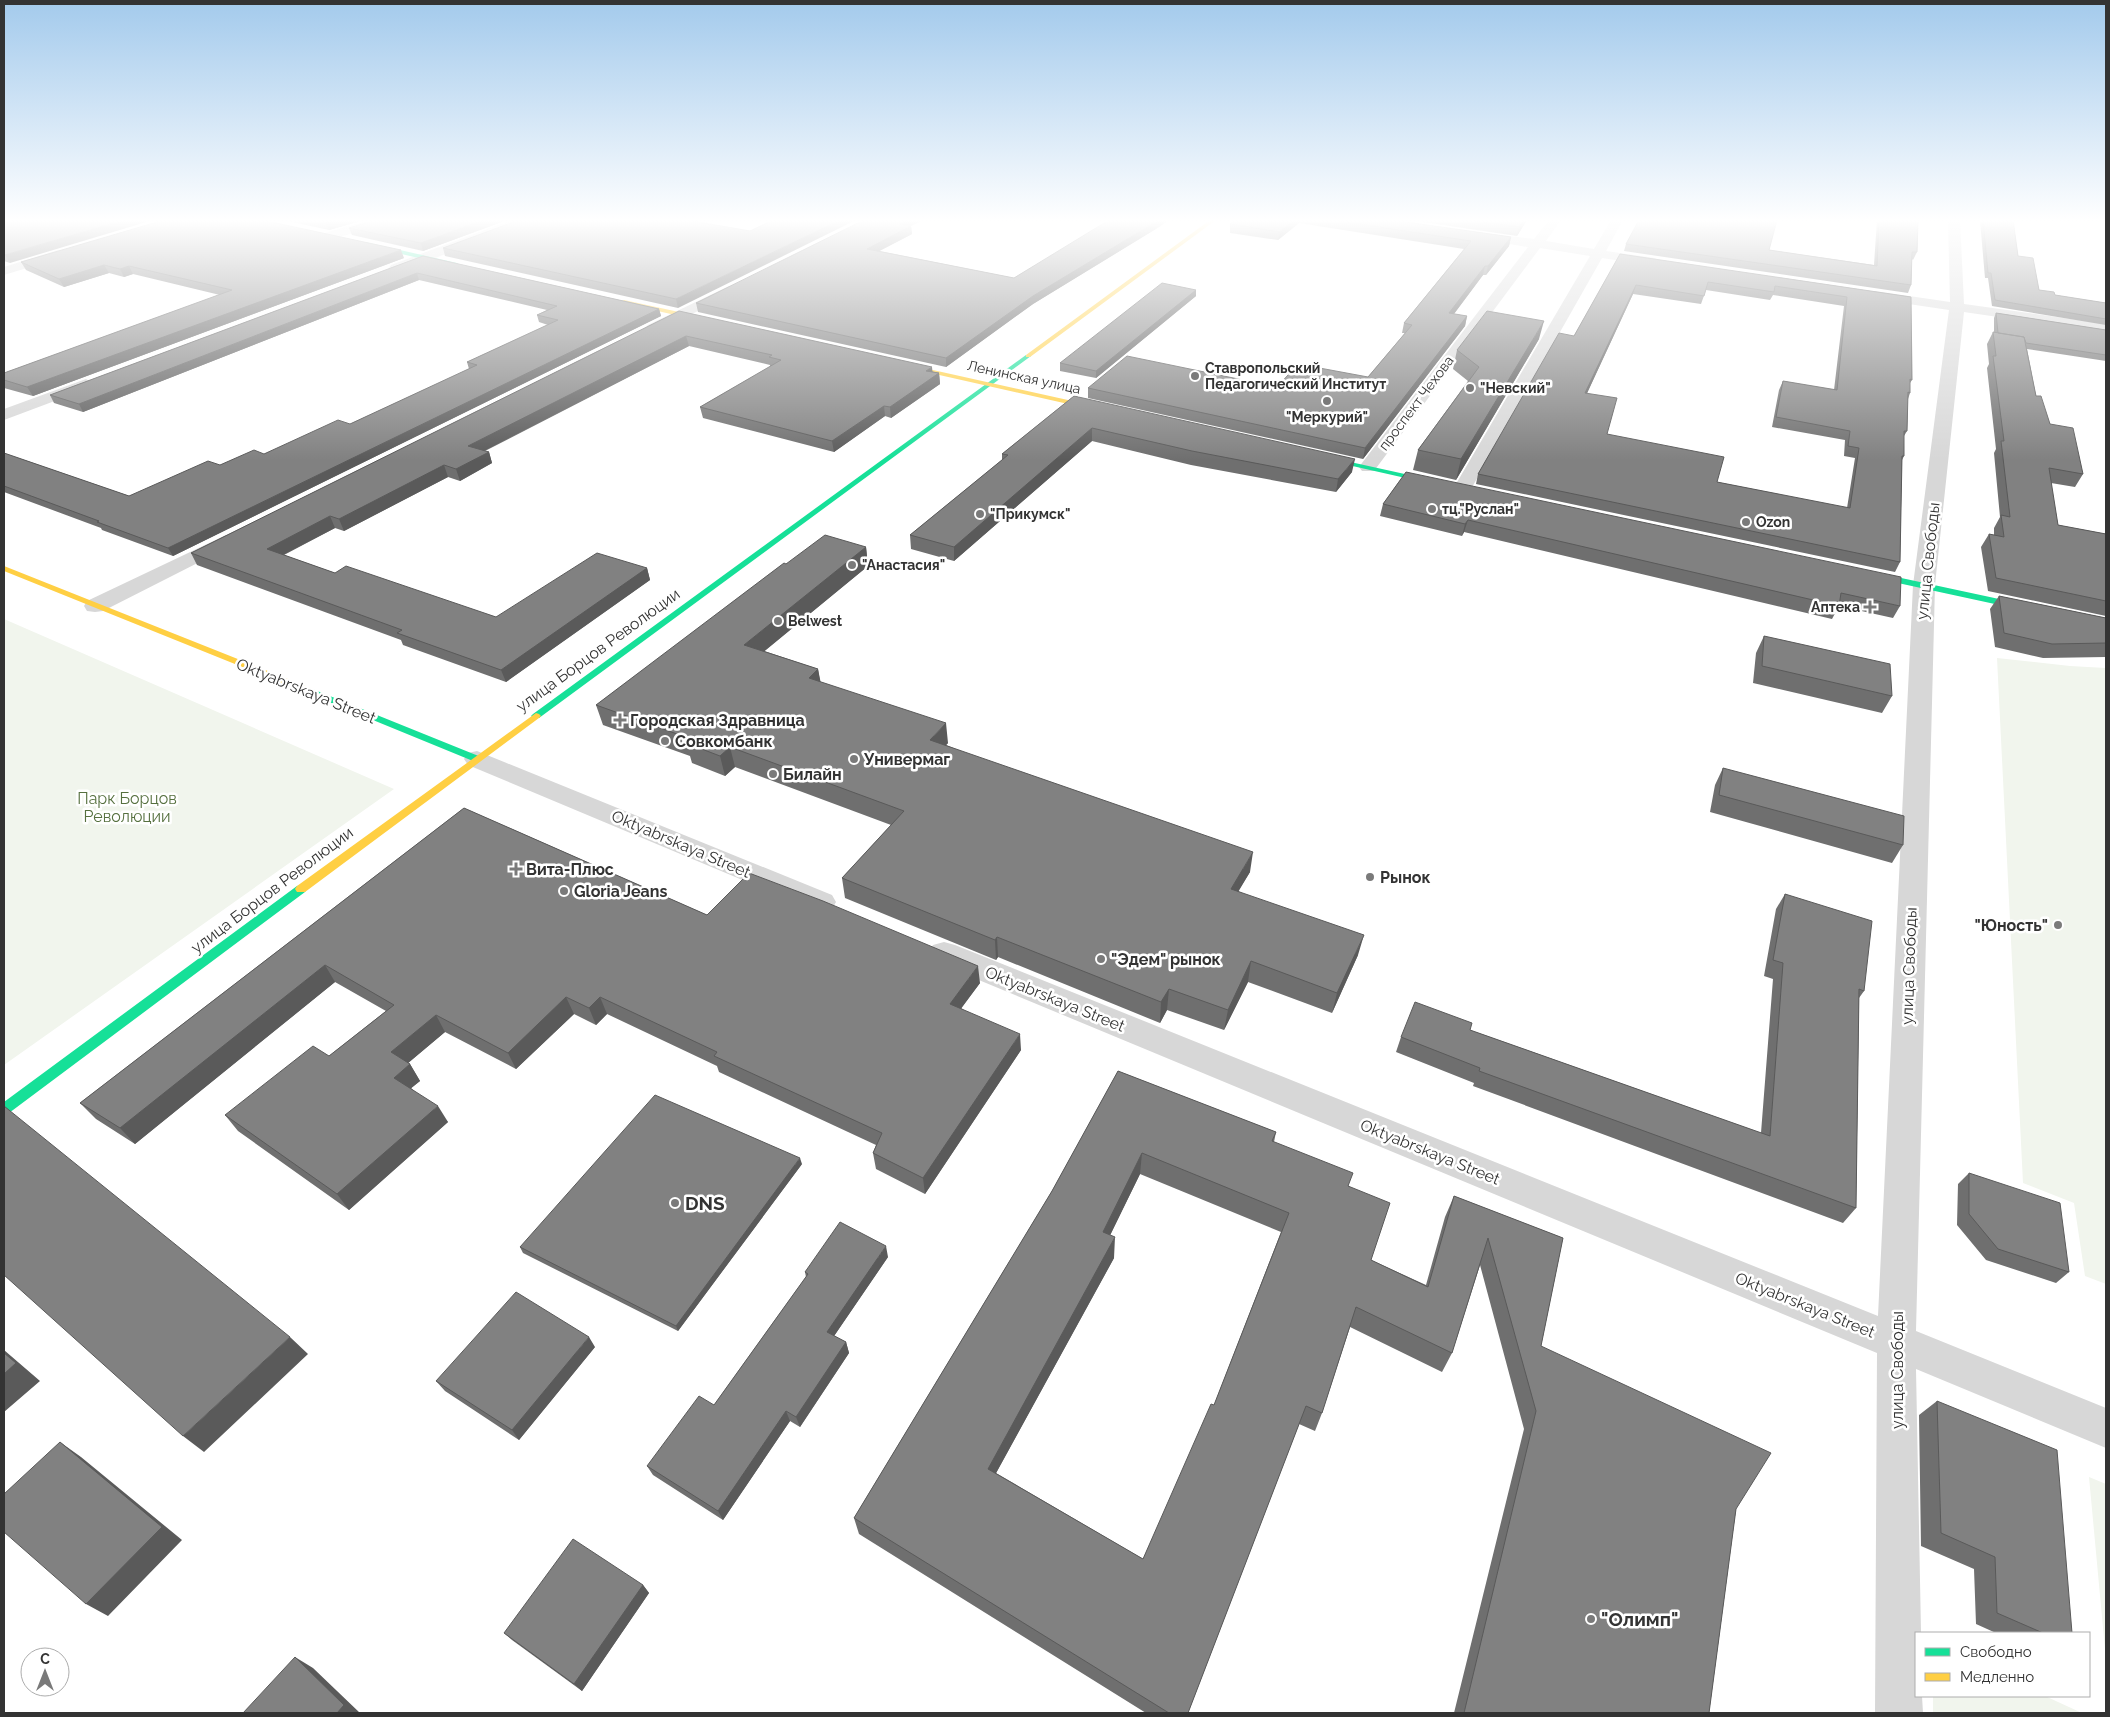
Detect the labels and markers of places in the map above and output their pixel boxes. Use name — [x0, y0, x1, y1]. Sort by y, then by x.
place label: Ставропольский Педагогический Институт — [1205, 360, 1386, 392]
marker: Ставропольский Педагогический Институт — [1189, 370, 1201, 382]
place label: "Невский" — [1480, 380, 1551, 396]
marker: "Невский" — [1464, 382, 1476, 394]
marker: "Меркурий" — [1321, 395, 1333, 407]
place label: "Меркурий" — [1286, 409, 1368, 425]
place label: тц."Руслан" — [1442, 501, 1519, 517]
marker: тц."Руслан" — [1426, 503, 1438, 515]
place label: "Прикумск" — [990, 506, 1070, 522]
marker: "Прикумск" — [974, 508, 986, 520]
place label: Ozon — [1756, 514, 1790, 530]
marker: Ozon — [1740, 516, 1752, 528]
place label: "Анастасия" — [862, 557, 945, 573]
marker: "Анастасия" — [846, 559, 858, 571]
place label: Аптека — [1811, 599, 1860, 615]
marker: Аптека — [1864, 601, 1876, 613]
place label: Belwest — [788, 613, 843, 629]
marker: Belwest — [772, 615, 784, 627]
place label: Городская Здравница — [630, 711, 805, 730]
marker: Городская Здравница — [614, 714, 626, 726]
place label: Совкомбанк — [675, 732, 773, 751]
marker: Совкомбанк — [659, 735, 671, 747]
place label: Универмаг — [863, 750, 950, 769]
marker: Универмаг — [848, 753, 860, 765]
place label: Билайн — [783, 765, 842, 784]
marker: Билайн — [767, 768, 779, 780]
place label: Вита-Плюс — [526, 860, 614, 879]
marker: Вита-Плюс — [510, 863, 522, 875]
place label: Рынок — [1380, 868, 1431, 887]
marker: Рынок — [1364, 871, 1376, 883]
place label: Gloria Jeans — [574, 882, 667, 901]
marker: Gloria Jeans — [558, 885, 570, 897]
place label: "Юность" — [1975, 916, 2048, 935]
marker: "Юность" — [2052, 919, 2064, 931]
place label: "Эдем" рынок — [1111, 950, 1221, 969]
marker: "Эдем" рынок — [1095, 953, 1107, 965]
place label: DNS — [685, 1192, 725, 1214]
marker: DNS — [669, 1197, 681, 1209]
place label: "Олимп" — [1601, 1608, 1678, 1630]
marker: "Олимп" — [1585, 1613, 1597, 1625]

